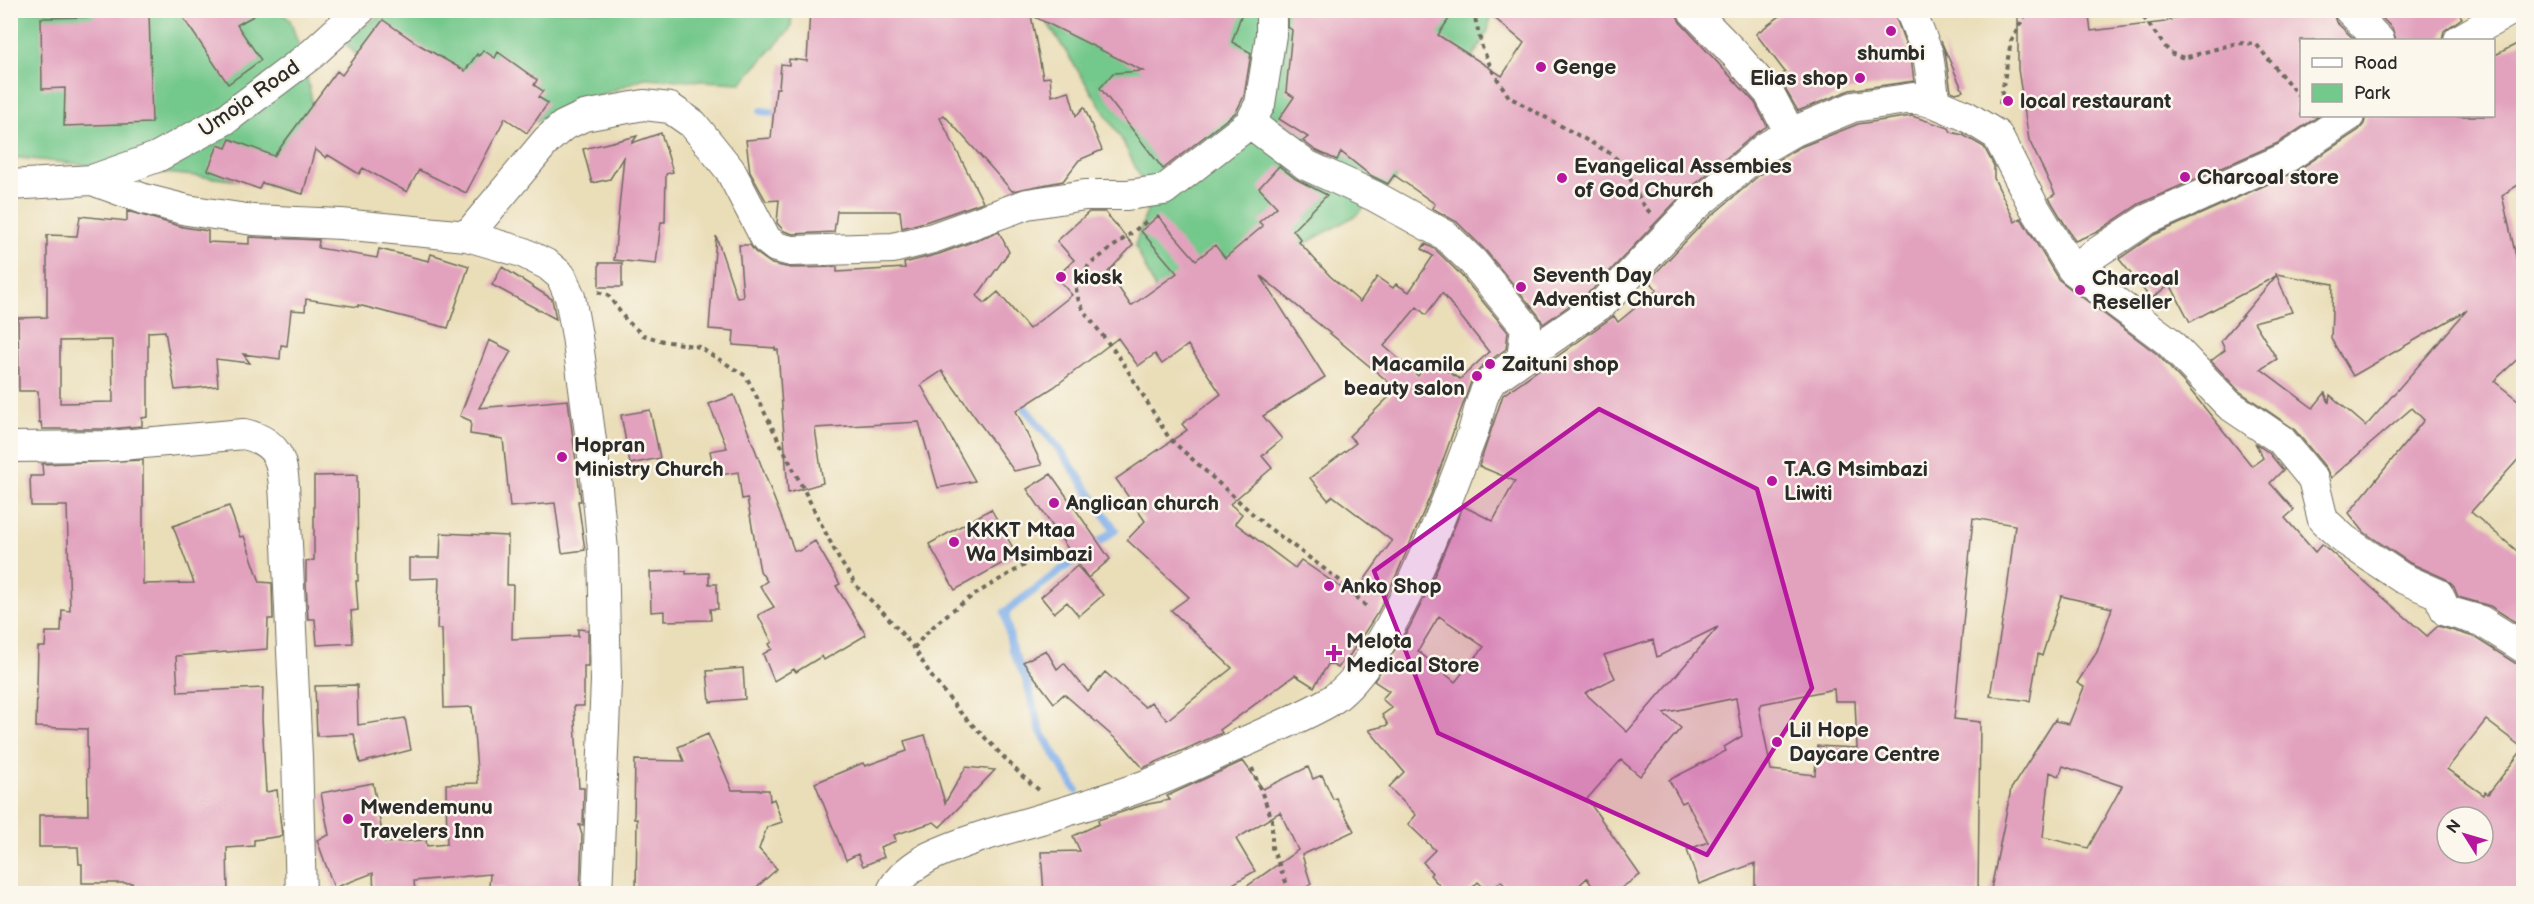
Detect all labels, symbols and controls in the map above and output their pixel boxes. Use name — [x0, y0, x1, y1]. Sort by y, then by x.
marker: shumbi — [1884, 24, 1898, 38]
legend — [2300, 39, 2495, 117]
place label: shumbi — [1857, 41, 1925, 66]
text: Road — [2354, 53, 2398, 74]
street label: Umoja Road — [194, 54, 305, 142]
place label: Genge — [1553, 55, 1616, 80]
marker: Genge — [1534, 60, 1548, 74]
place label: Elias shop — [1750, 66, 1848, 91]
marker: Elias shop — [1853, 71, 1867, 85]
text: Park — [2354, 83, 2390, 104]
place label: local restaurant — [2020, 89, 2171, 114]
marker: local restaurant — [2001, 94, 2015, 108]
place label: Evangelical Assembies of God Church — [1574, 154, 1792, 203]
place label: Charcoal store — [2197, 165, 2339, 190]
marker: Charcoal store — [2178, 170, 2192, 184]
marker: Evangelical Assembies of God Church — [1555, 171, 1569, 185]
place label: Seventh Day Adventist Church — [1532, 263, 1696, 312]
place label: kiosk — [1073, 265, 1122, 290]
place label: Charcoal Reseller — [2092, 266, 2179, 315]
marker: kiosk — [1054, 270, 1068, 284]
marker: Seventh Day Adventist Church — [1514, 280, 1528, 294]
marker: Charcoal Reseller — [2073, 283, 2087, 297]
place label: Macamila beauty salon — [1344, 352, 1465, 401]
place label: Zaituni shop — [1502, 352, 1619, 377]
marker: Zaituni shop — [1483, 357, 1497, 371]
marker: Macamila beauty salon — [1470, 369, 1484, 383]
place label: Hopran Ministry Church — [574, 433, 724, 482]
marker: Hopran Ministry Church — [555, 450, 569, 464]
place label: T.A.G Msimbazi Liwiti — [1784, 457, 1928, 506]
marker: T.A.G Msimbazi Liwiti — [1765, 474, 1779, 488]
place label: Anglican church — [1065, 491, 1219, 516]
marker: Anglican church — [1047, 496, 1061, 510]
place label: KKKT Mtaa Wa Msimbazi — [966, 518, 1093, 567]
marker: KKKT Mtaa Wa Msimbazi — [947, 535, 961, 549]
place label: Anko Shop — [1340, 574, 1442, 599]
marker: Anko Shop — [1322, 579, 1336, 593]
place label: Melota Medical Store — [1346, 629, 1479, 678]
marker: Melota Medical Store — [1327, 646, 1341, 660]
place label: Lil Hope Daycare Centre — [1789, 718, 1940, 767]
marker: Lil Hope Daycare Centre — [1770, 735, 1784, 749]
place label: Mwendemunu Travelers Inn — [360, 795, 493, 844]
north arrow — [2435, 805, 2495, 865]
marker: Mwendemunu Travelers Inn — [341, 812, 355, 826]
text: N — [2443, 816, 2465, 837]

